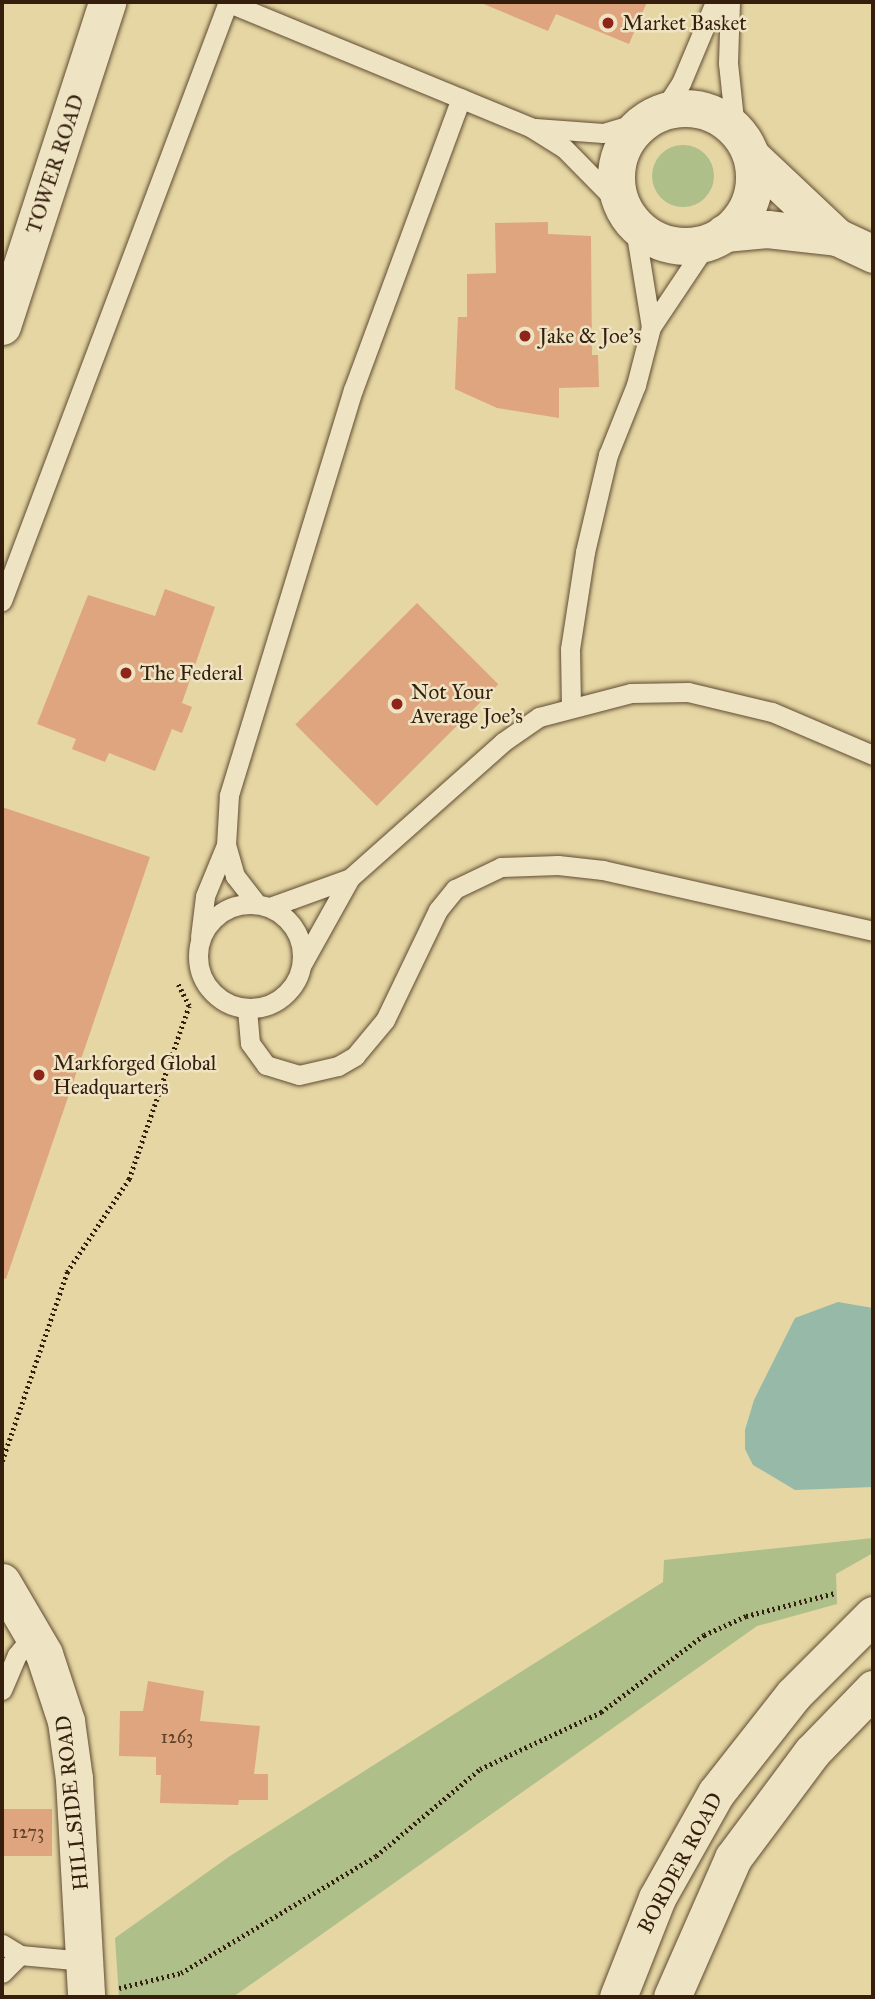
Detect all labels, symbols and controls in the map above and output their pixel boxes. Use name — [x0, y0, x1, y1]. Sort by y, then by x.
place label: Market Basket — [622, 10, 747, 36]
marker: Market Basket — [600, 15, 616, 31]
street label: TOWER ROAD — [21, 91, 89, 237]
place label: Jake & Joe's — [539, 323, 641, 349]
marker: Jake & Joe's — [517, 328, 533, 344]
place label: The Federal — [140, 660, 243, 686]
marker: The Federal — [118, 665, 134, 681]
place label: Not Your Average Joe's — [411, 679, 523, 729]
marker: Not Your Average Joe's — [389, 696, 405, 712]
place label: Markforged Global Headquarters — [53, 1050, 216, 1100]
marker: Markforged Global Headquarters — [31, 1067, 47, 1083]
street label: HILLSIDE ROAD — [50, 1714, 94, 1892]
house number: 1263 — [161, 1726, 193, 1748]
street label: BORDER ROAD — [632, 1788, 728, 1938]
house number: 1273 — [12, 1821, 44, 1843]

